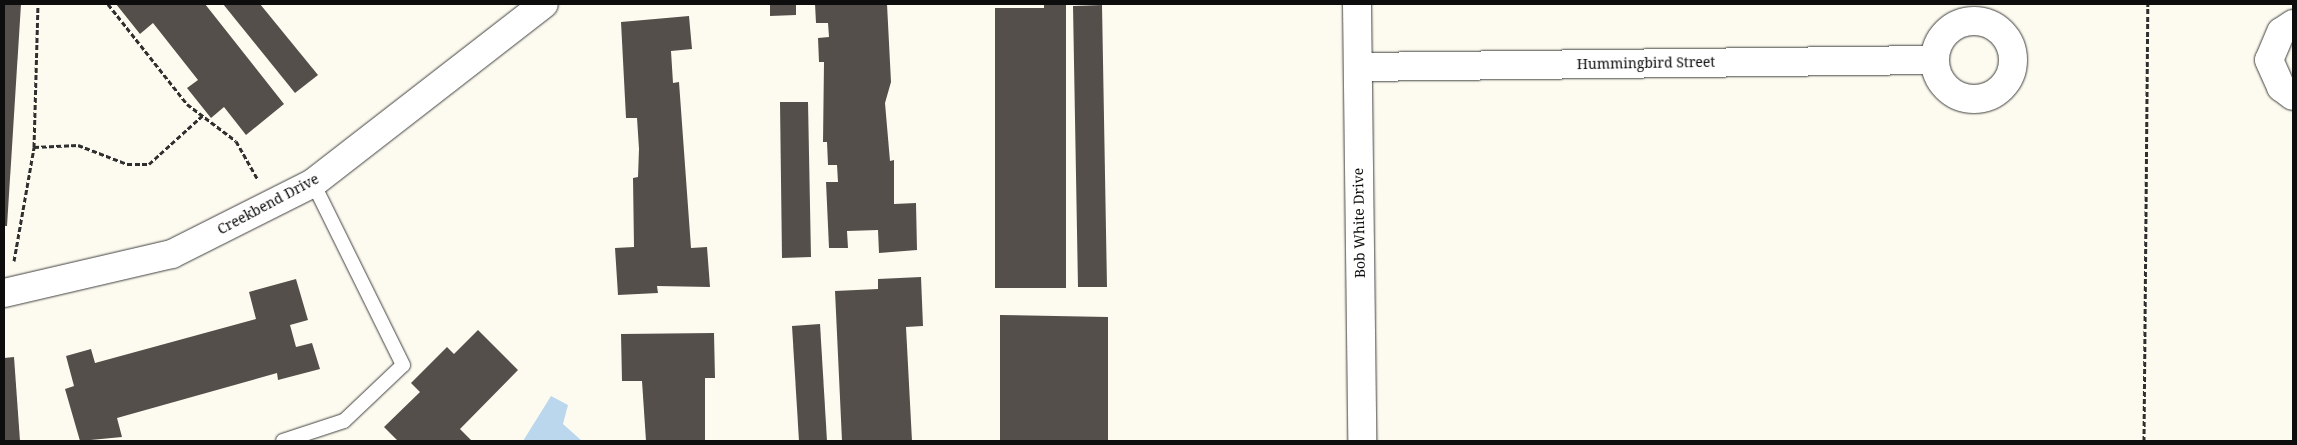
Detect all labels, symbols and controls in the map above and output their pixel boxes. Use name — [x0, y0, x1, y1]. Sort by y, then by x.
street label: Hummingbird Street — [1577, 53, 1715, 73]
street label: Bob White Drive — [1350, 168, 1368, 278]
street label: Creekbend Drive — [214, 170, 322, 238]

